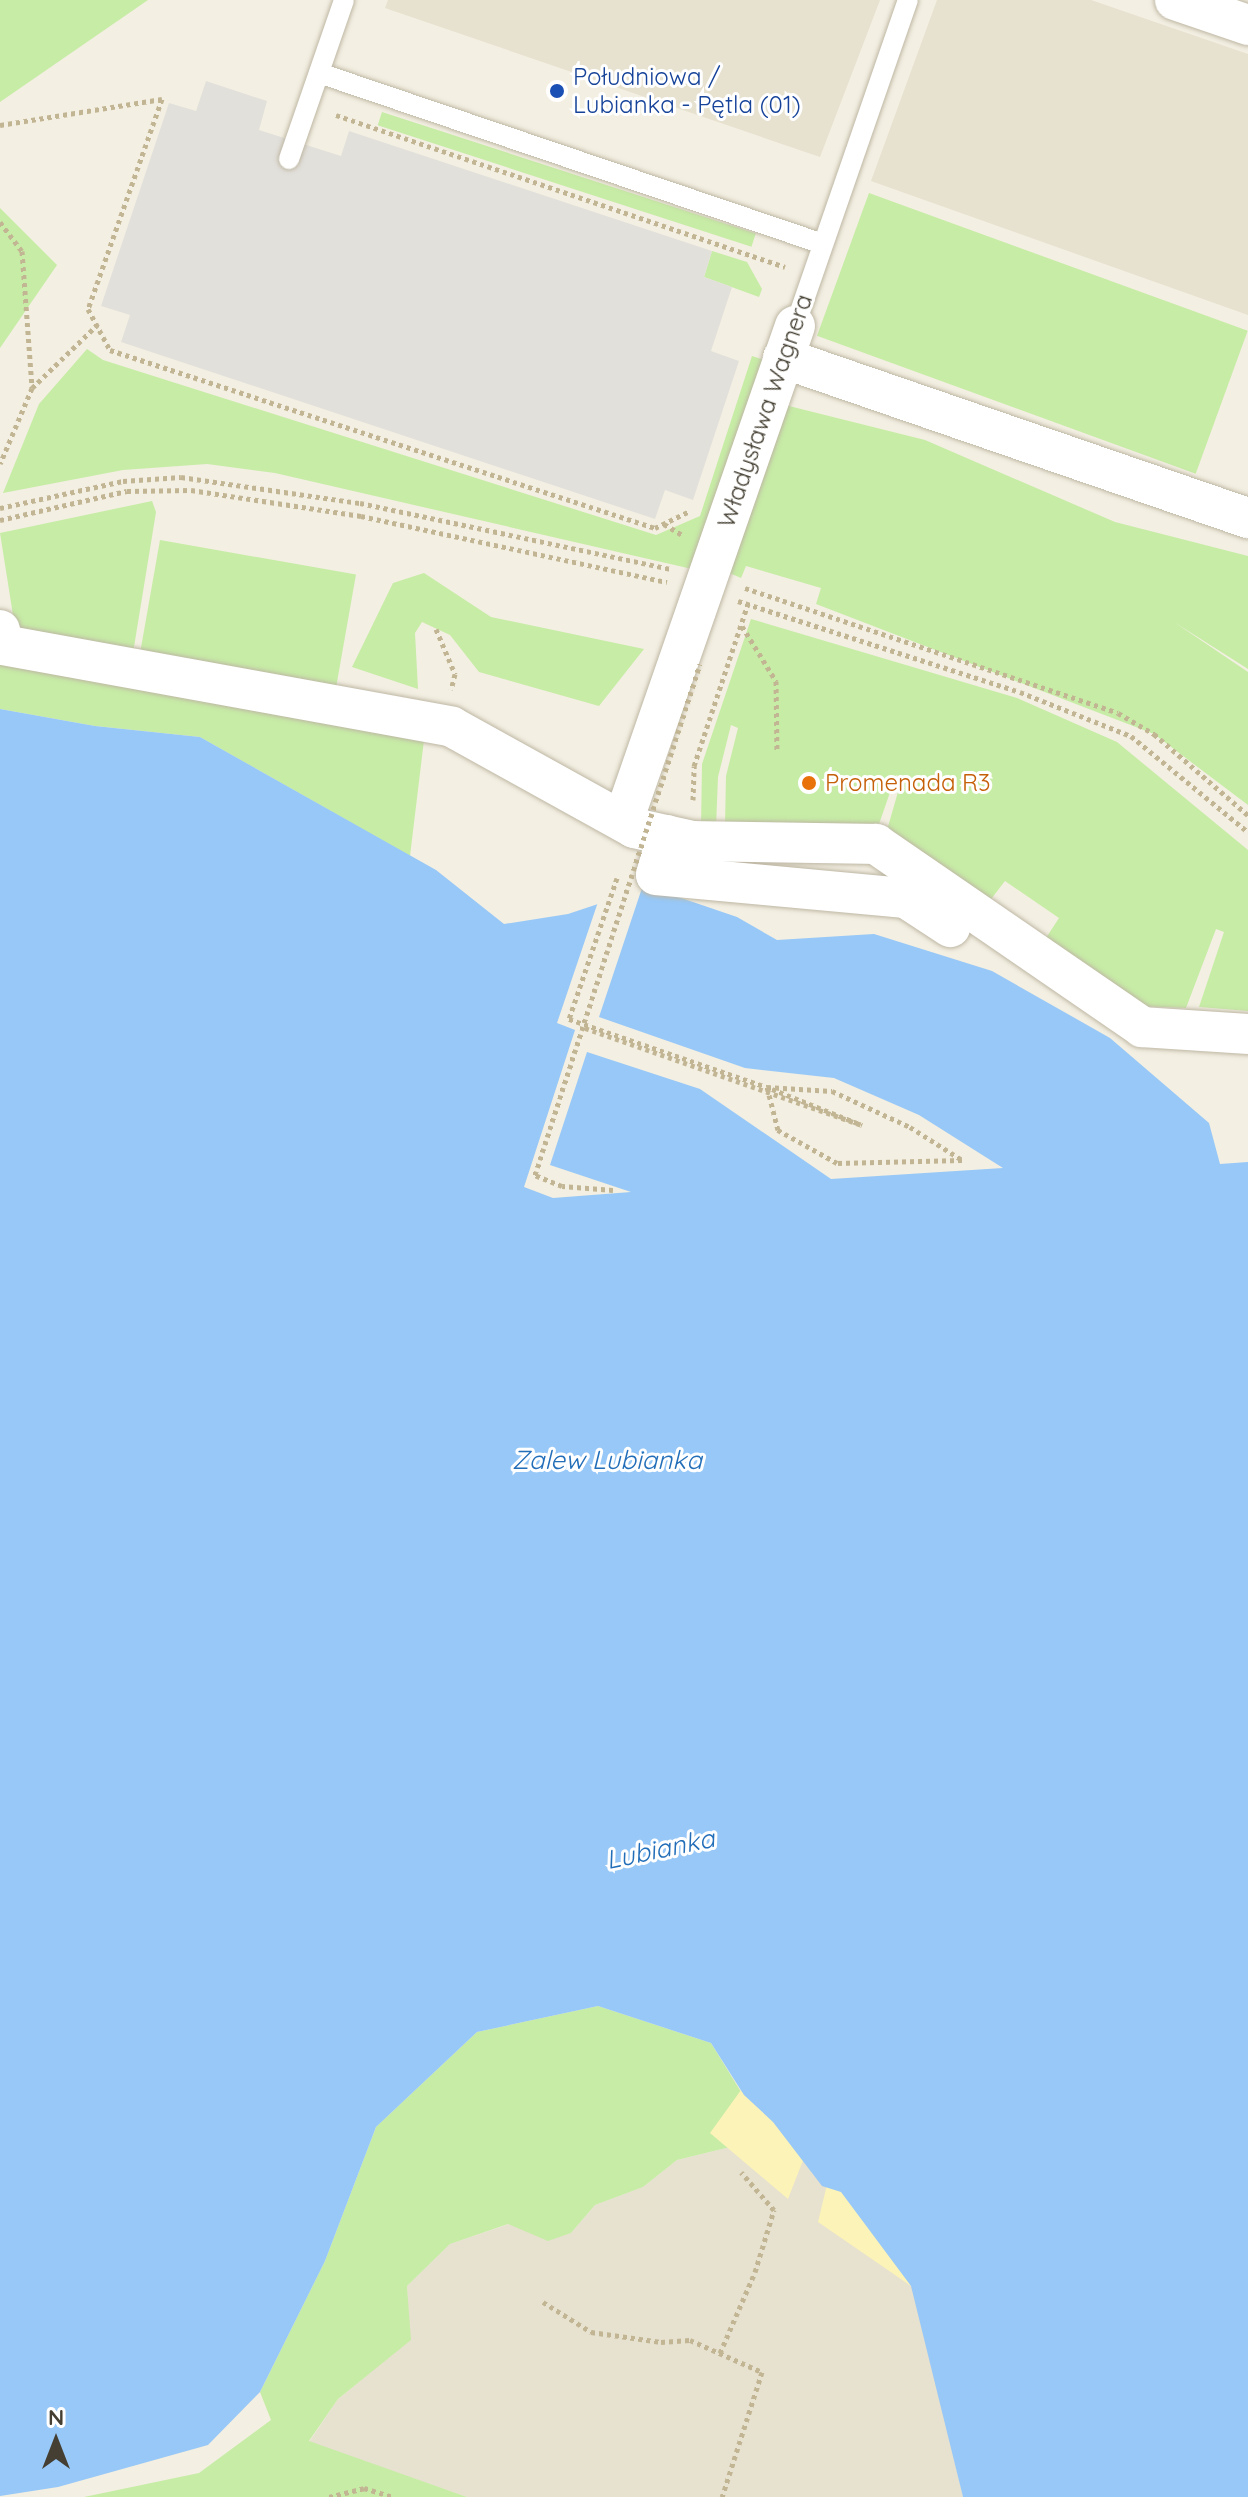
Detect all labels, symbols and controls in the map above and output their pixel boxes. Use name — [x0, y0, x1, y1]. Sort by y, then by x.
place label: Południowa / Lubianka - Pętla (01) — [573, 63, 801, 119]
marker: Południowa / Lubianka - Pętla (01) — [548, 82, 566, 100]
street label: Władysława Wagnera — [711, 290, 819, 532]
place label: Promenada R3 — [825, 769, 991, 797]
marker: Promenada R3 — [800, 774, 818, 792]
water label: Zalew Lubianka — [512, 1444, 702, 1476]
water label: Lubianka — [603, 1822, 717, 1876]
north arrow — [16, 2401, 96, 2481]
text: N — [48, 2403, 64, 2431]

